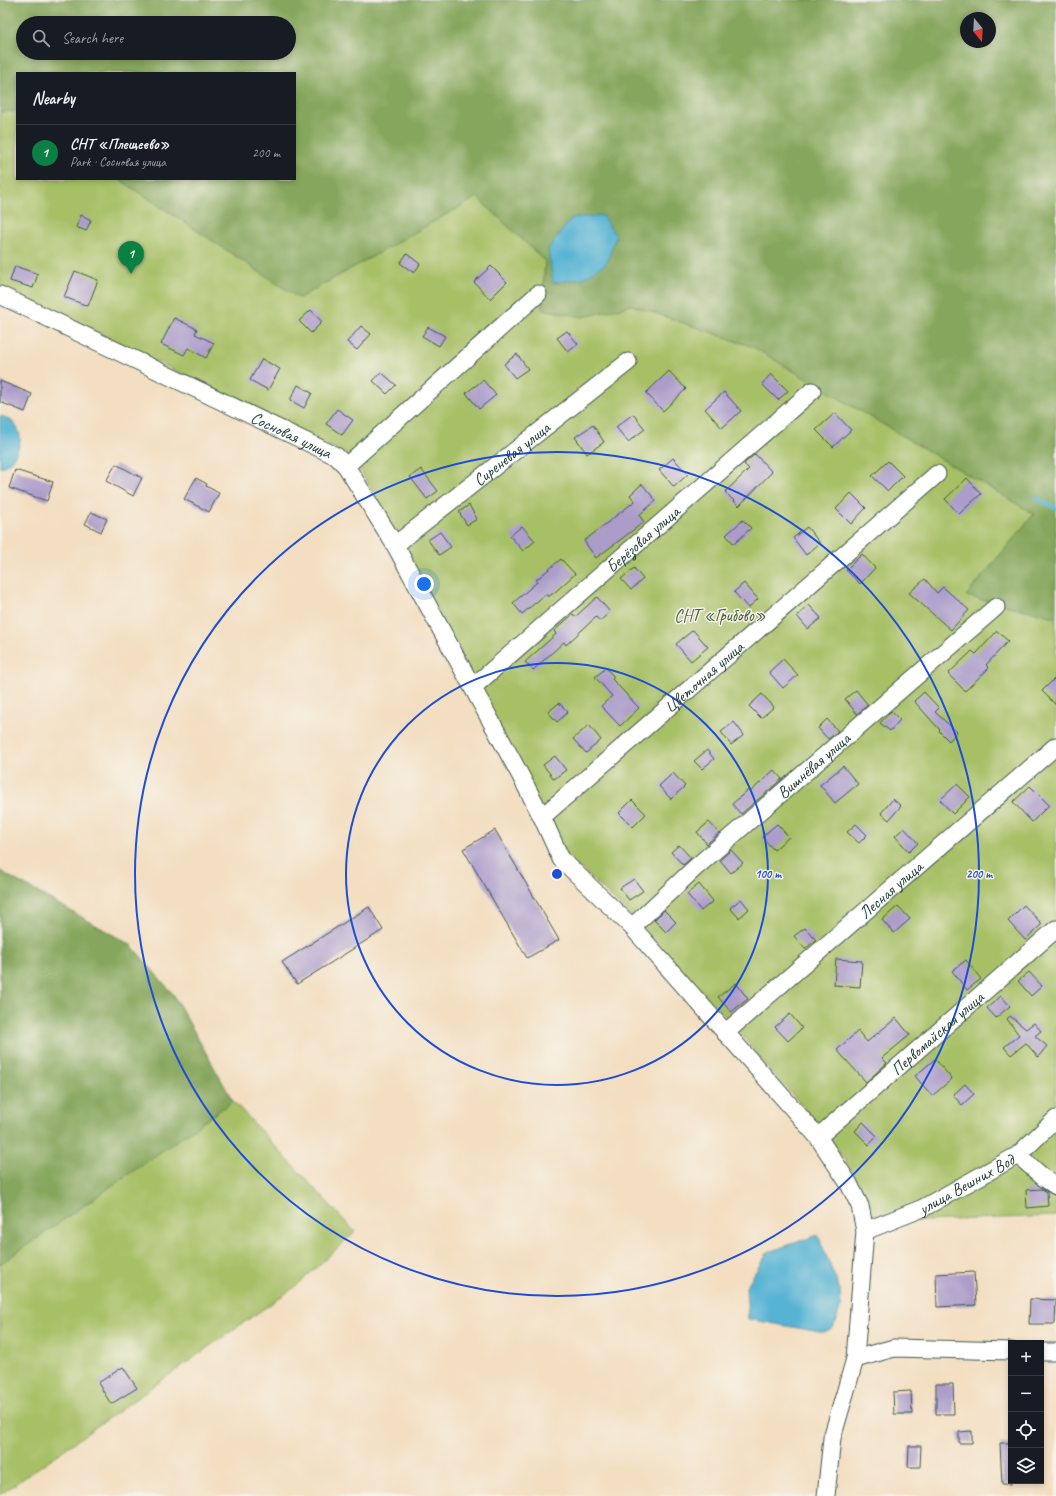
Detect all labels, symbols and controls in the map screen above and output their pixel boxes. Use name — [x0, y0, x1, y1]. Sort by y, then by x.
north arrow — [960, 12, 996, 48]
search box — [16, 16, 296, 60]
icon: search — [30, 27, 52, 49]
text: Search here — [62, 29, 123, 48]
text: Nearby — [32, 88, 75, 109]
text: СНТ «Плещеево» — [70, 135, 169, 154]
text: 1 — [42, 145, 48, 161]
text: 200 m — [252, 145, 280, 161]
text: Park · Сосновая улица — [70, 154, 166, 170]
pin: 1 — [118, 241, 144, 274]
street label: Сосновая улица — [247, 406, 336, 464]
street label: Сиреневая улица — [469, 416, 555, 490]
street label: Берёзовая улица — [601, 500, 685, 577]
your location — [414, 574, 434, 594]
park label: СНТ «Грибово» — [674, 605, 766, 626]
street label: Цветочная улица — [659, 635, 749, 717]
street label: Вишнёвая улица — [772, 727, 855, 803]
street label: Лесная улица — [854, 855, 928, 923]
text: 100 m — [755, 866, 782, 882]
text: 200 m — [966, 866, 993, 882]
centre of rings — [550, 867, 564, 881]
street label: Первомайская улица — [886, 986, 989, 1079]
street label: улица Вешних Вод — [915, 1148, 1020, 1219]
map controls — [1008, 1340, 1044, 1484]
button: + — [1008, 1340, 1044, 1376]
button: − — [1008, 1376, 1044, 1412]
button: locate — [1008, 1412, 1044, 1448]
button: layers — [1008, 1448, 1044, 1484]

